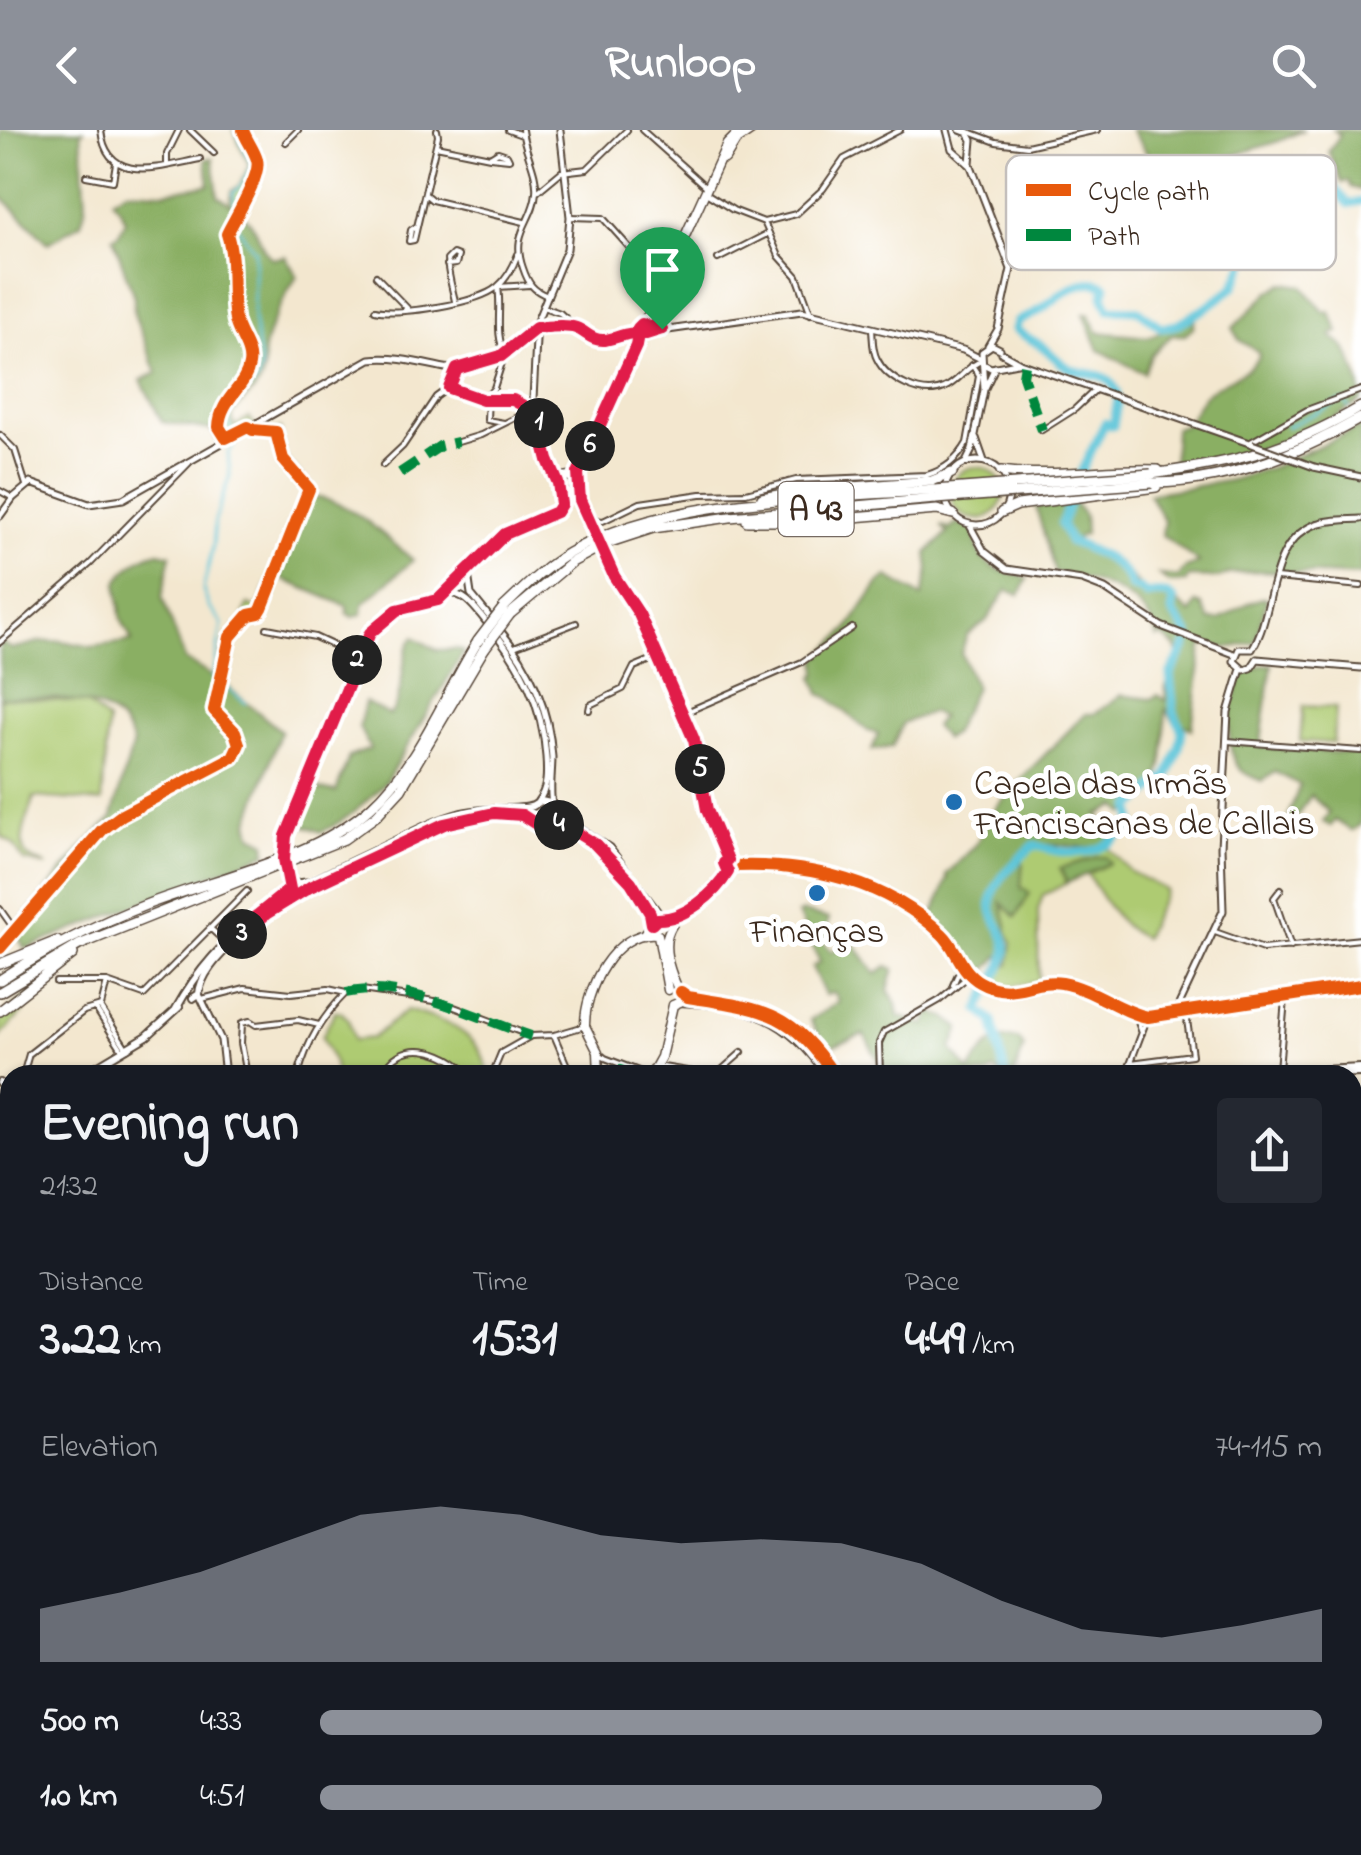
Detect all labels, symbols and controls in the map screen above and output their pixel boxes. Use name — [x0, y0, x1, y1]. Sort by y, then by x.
text: Runloop — [605, 32, 756, 98]
icon: back — [40, 38, 95, 93]
icon: search — [1266, 38, 1321, 93]
legend — [1006, 155, 1336, 270]
text: Cycle path — [1088, 173, 1210, 214]
text: Path — [1088, 218, 1140, 259]
pin — [620, 227, 705, 330]
icon: arrive — [635, 242, 690, 297]
pin: 1 — [514, 398, 564, 448]
text: 1 — [535, 402, 543, 443]
pin: 6 — [565, 421, 615, 471]
text: 6 — [584, 425, 596, 466]
road number: A 43 — [778, 482, 854, 536]
pin: 2 — [332, 635, 382, 685]
text: 2 — [350, 639, 364, 680]
pin: 5 — [675, 744, 725, 794]
text: 5 — [692, 748, 708, 789]
place label: Capela das Irmãs Franciscanas de Callais — [973, 760, 1315, 851]
marker: Capela das Irmãs Franciscanas de Callais — [943, 791, 965, 813]
pin: 4 — [534, 800, 584, 850]
text: 4 — [553, 804, 565, 845]
marker: Finanças — [806, 882, 828, 904]
place label: Finanças — [749, 908, 884, 959]
pin: 3 — [217, 909, 267, 959]
text: 3 — [236, 913, 248, 954]
text: Evening run — [40, 1086, 299, 1166]
button: share — [1217, 1098, 1322, 1203]
text: 21:32 — [40, 1164, 98, 1211]
text: Distance — [40, 1263, 143, 1304]
text: Time — [472, 1263, 528, 1304]
text: Pace — [905, 1263, 959, 1304]
text: 3.22 — [40, 1304, 121, 1377]
text: 15:31 — [472, 1304, 558, 1377]
text: 4:49 — [905, 1304, 965, 1377]
text: km — [121, 1326, 162, 1367]
text: /km — [965, 1326, 1015, 1367]
text: Elevation — [40, 1425, 158, 1472]
text: 74–115 m — [1215, 1425, 1322, 1472]
text: 500 m — [40, 1699, 119, 1746]
text: 4:33 — [200, 1699, 242, 1746]
text: 1.0 km — [40, 1774, 117, 1821]
text: 4:51 — [200, 1774, 244, 1821]

